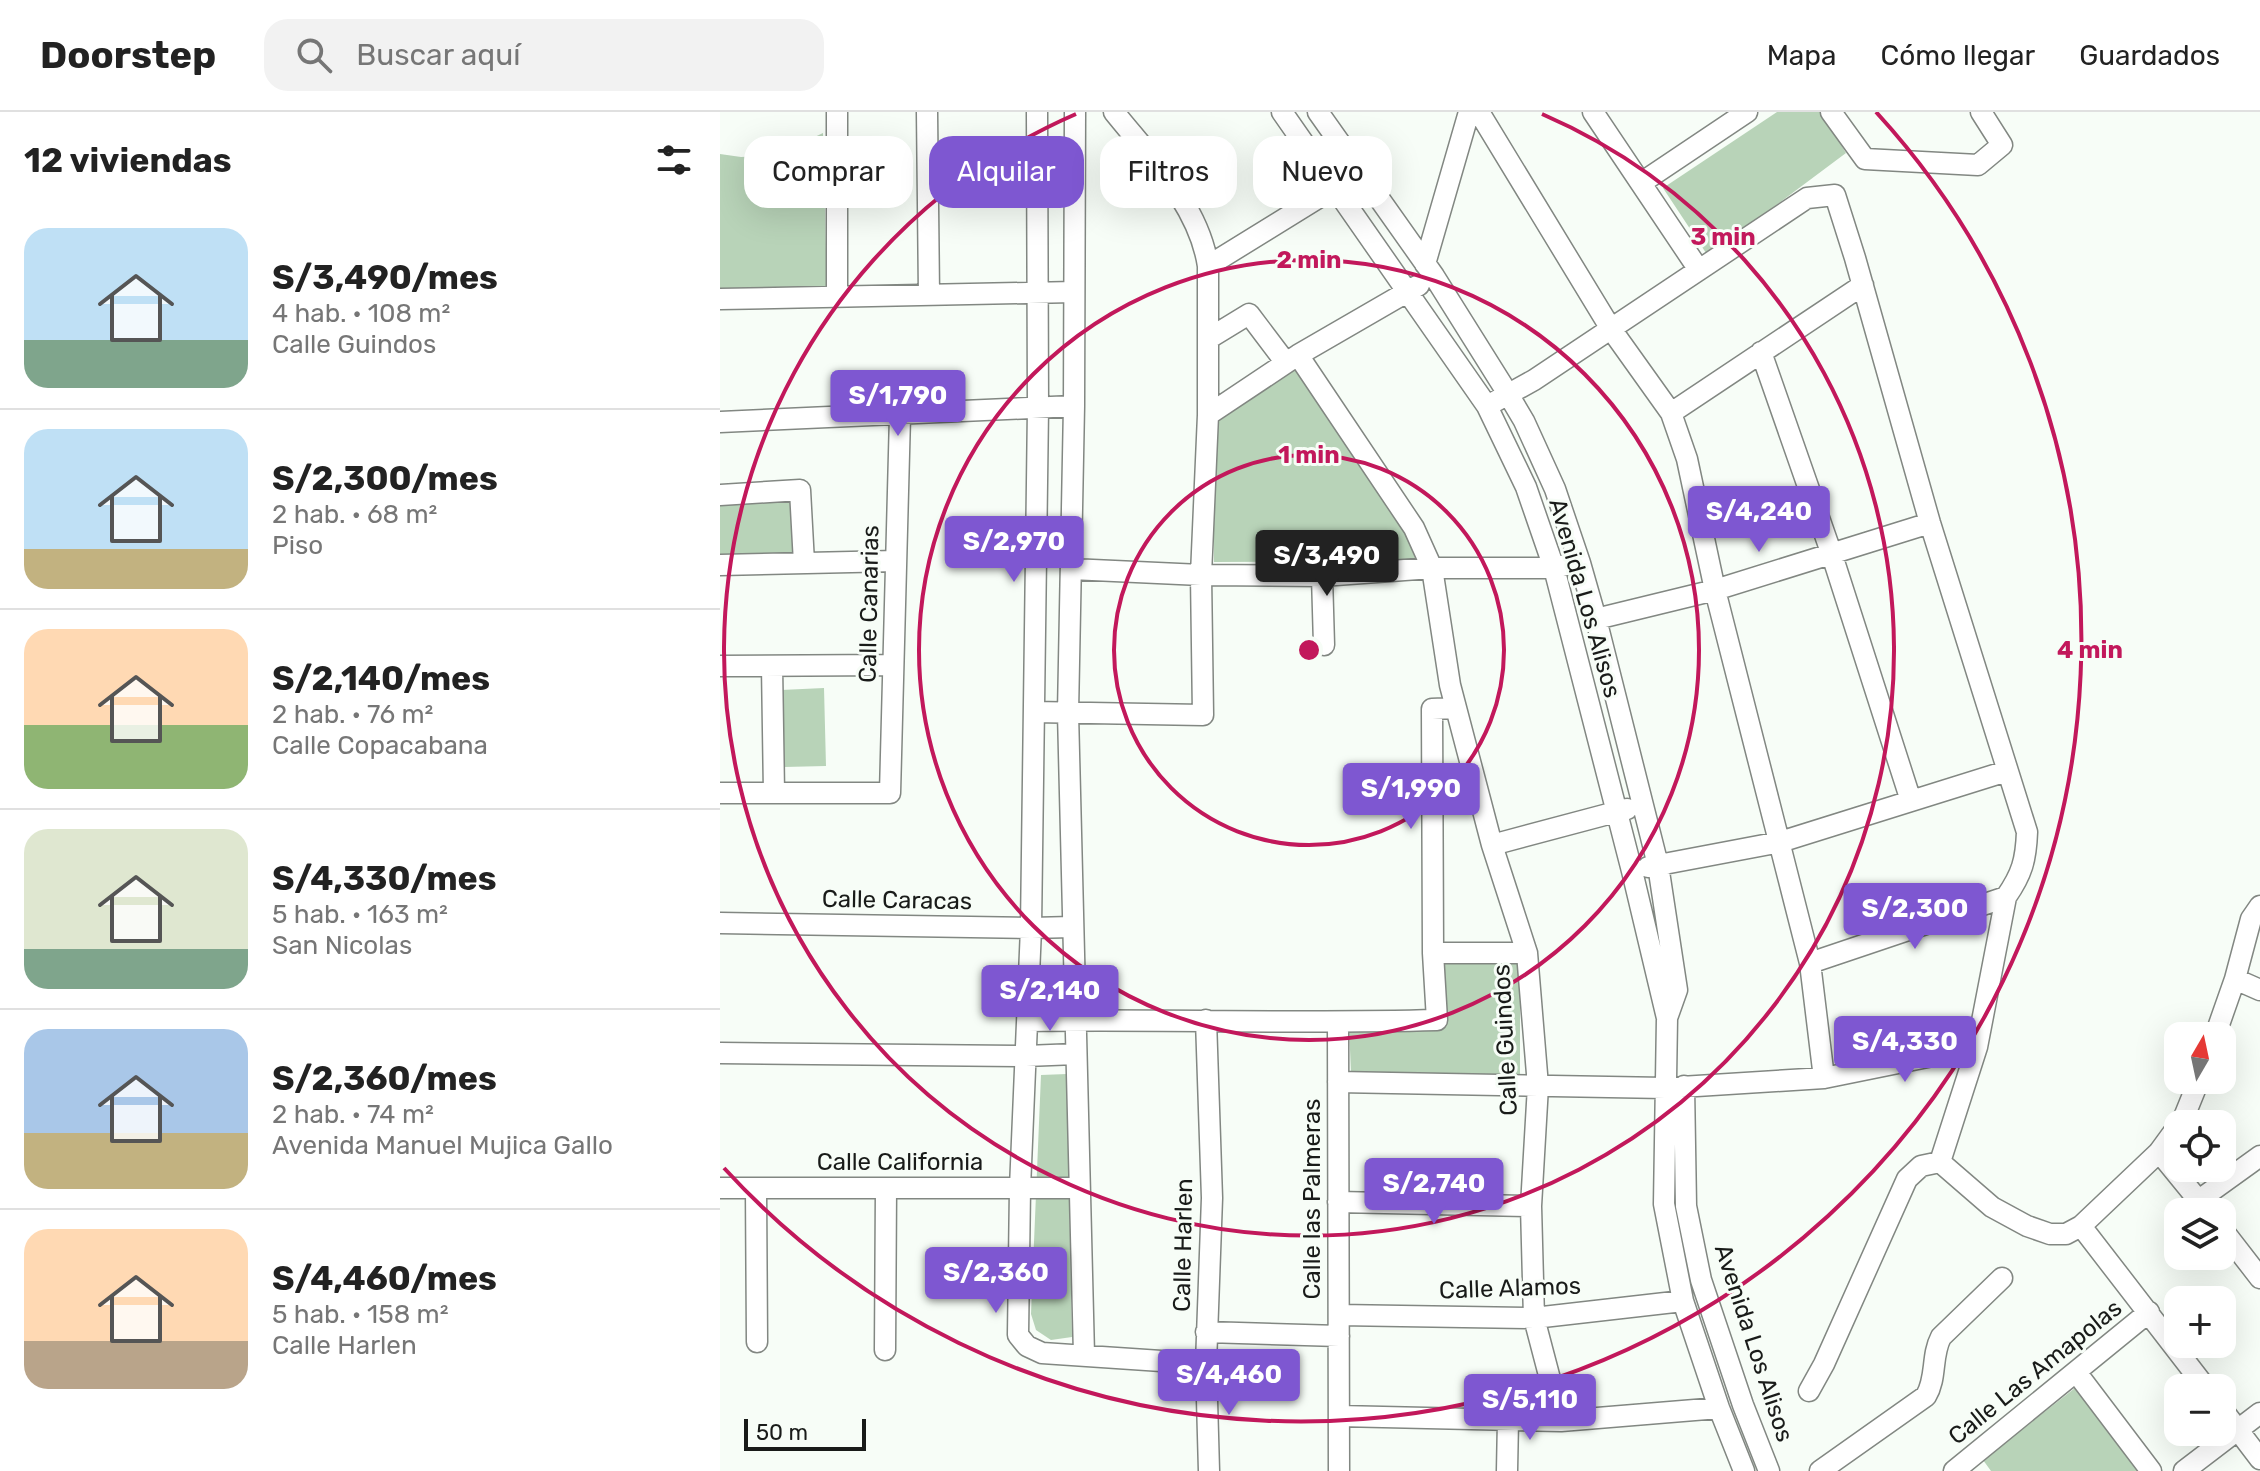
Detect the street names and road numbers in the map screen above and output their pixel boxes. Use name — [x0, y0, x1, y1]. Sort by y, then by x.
street label: Avenida Los Alisos — [1543, 495, 1627, 701]
street label: Calle Canarias — [854, 525, 884, 683]
street label: Calle Caracas — [822, 885, 972, 915]
street label: Calle Guindos — [1487, 964, 1523, 1116]
street label: Calle las Palmeras — [1298, 1099, 1326, 1299]
street label: Calle California — [817, 1148, 983, 1176]
street label: Calle Harlen — [1168, 1178, 1198, 1312]
street label: Avenida Los Alisos — [1709, 1241, 1799, 1445]
street label: Calle Alamos — [1439, 1272, 1581, 1304]
street label: Calle Las Amapolas — [1943, 1294, 2127, 1450]

